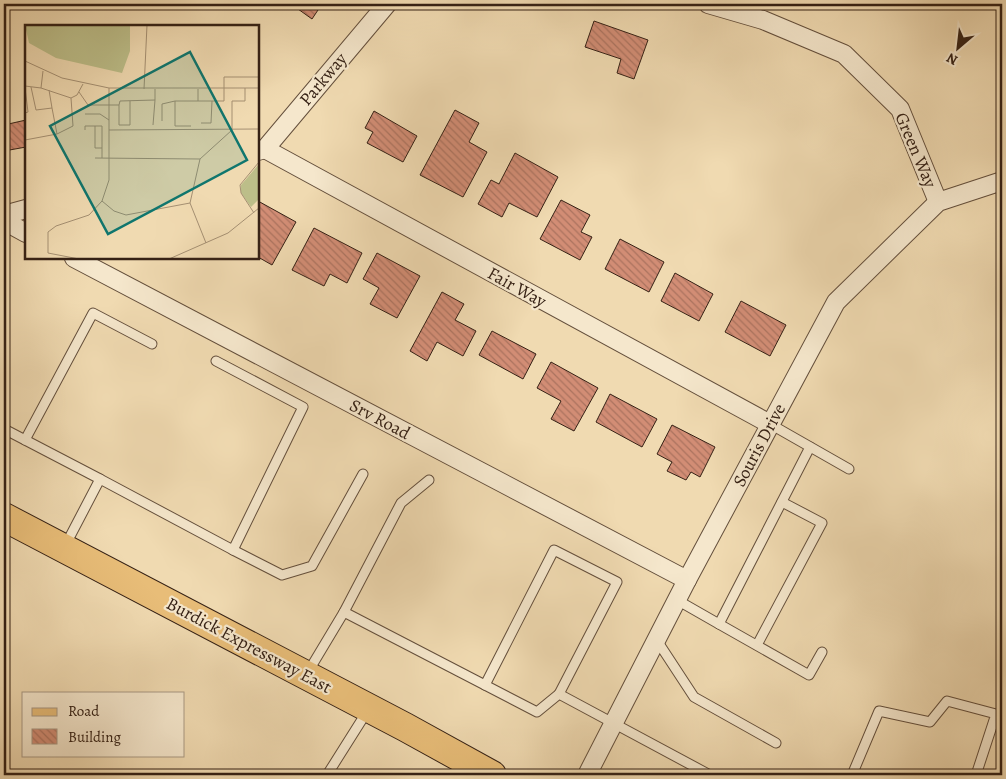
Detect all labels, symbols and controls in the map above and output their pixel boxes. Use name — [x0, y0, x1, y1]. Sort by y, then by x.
north arrow — [934, 22, 984, 72]
inset map — [25, 25, 259, 259]
street label: Parkway — [294, 47, 353, 111]
text: N — [943, 48, 961, 70]
street label: Green Way — [889, 109, 943, 192]
street label: Fair Way — [483, 261, 552, 313]
street label: Srv Road — [345, 393, 415, 445]
street label: Souris Drive — [727, 399, 791, 491]
street label: Burdick Expressway East — [162, 591, 336, 699]
legend — [22, 692, 185, 756]
text: Road — [68, 701, 100, 721]
text: Building — [68, 727, 121, 747]

